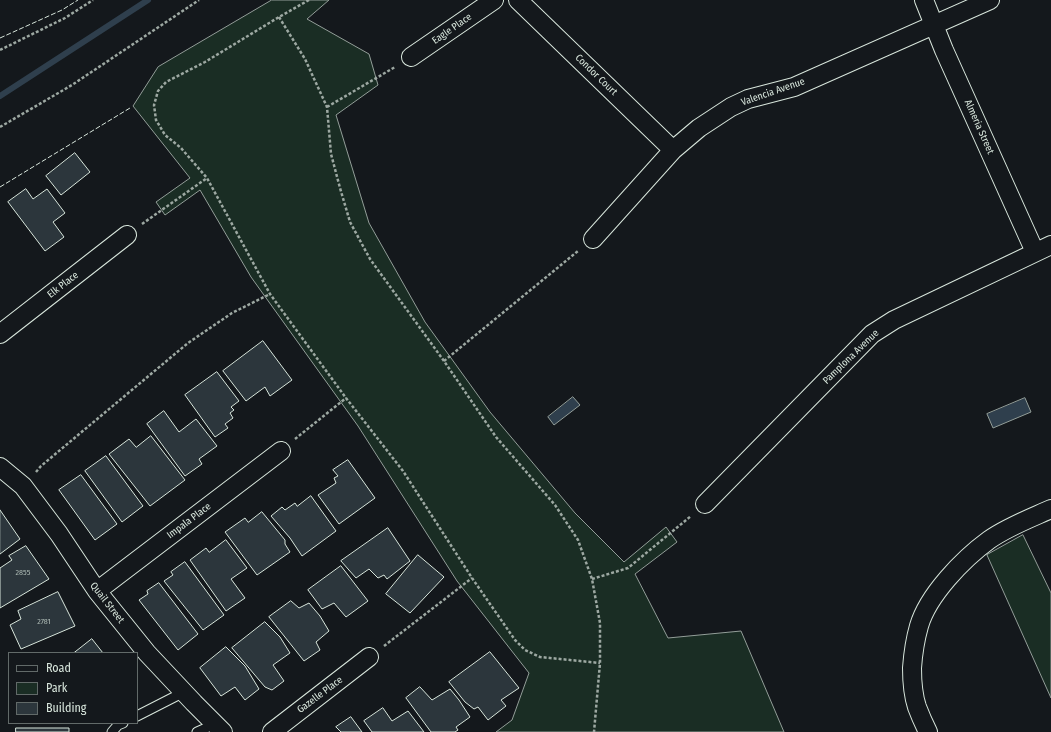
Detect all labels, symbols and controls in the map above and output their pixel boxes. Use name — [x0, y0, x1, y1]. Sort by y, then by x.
street label: Eagle Place — [430, 11, 474, 47]
street label: Condor Court — [572, 52, 620, 98]
street label: Valencia Avenue — [740, 76, 806, 108]
street label: Almeria Street — [962, 98, 996, 156]
street label: Elk Place — [45, 269, 81, 301]
street label: Pamplona Avenue — [821, 327, 881, 387]
street label: Impala Place — [165, 501, 213, 541]
house number: 2855 — [16, 568, 30, 578]
street label: Quail Street — [87, 580, 127, 626]
house number: 2781 — [37, 617, 51, 627]
legend — [8, 652, 138, 724]
text: Road — [46, 661, 71, 675]
street label: Gazelle Place — [295, 674, 345, 716]
text: Park — [46, 681, 67, 695]
text: Building — [46, 701, 86, 715]

